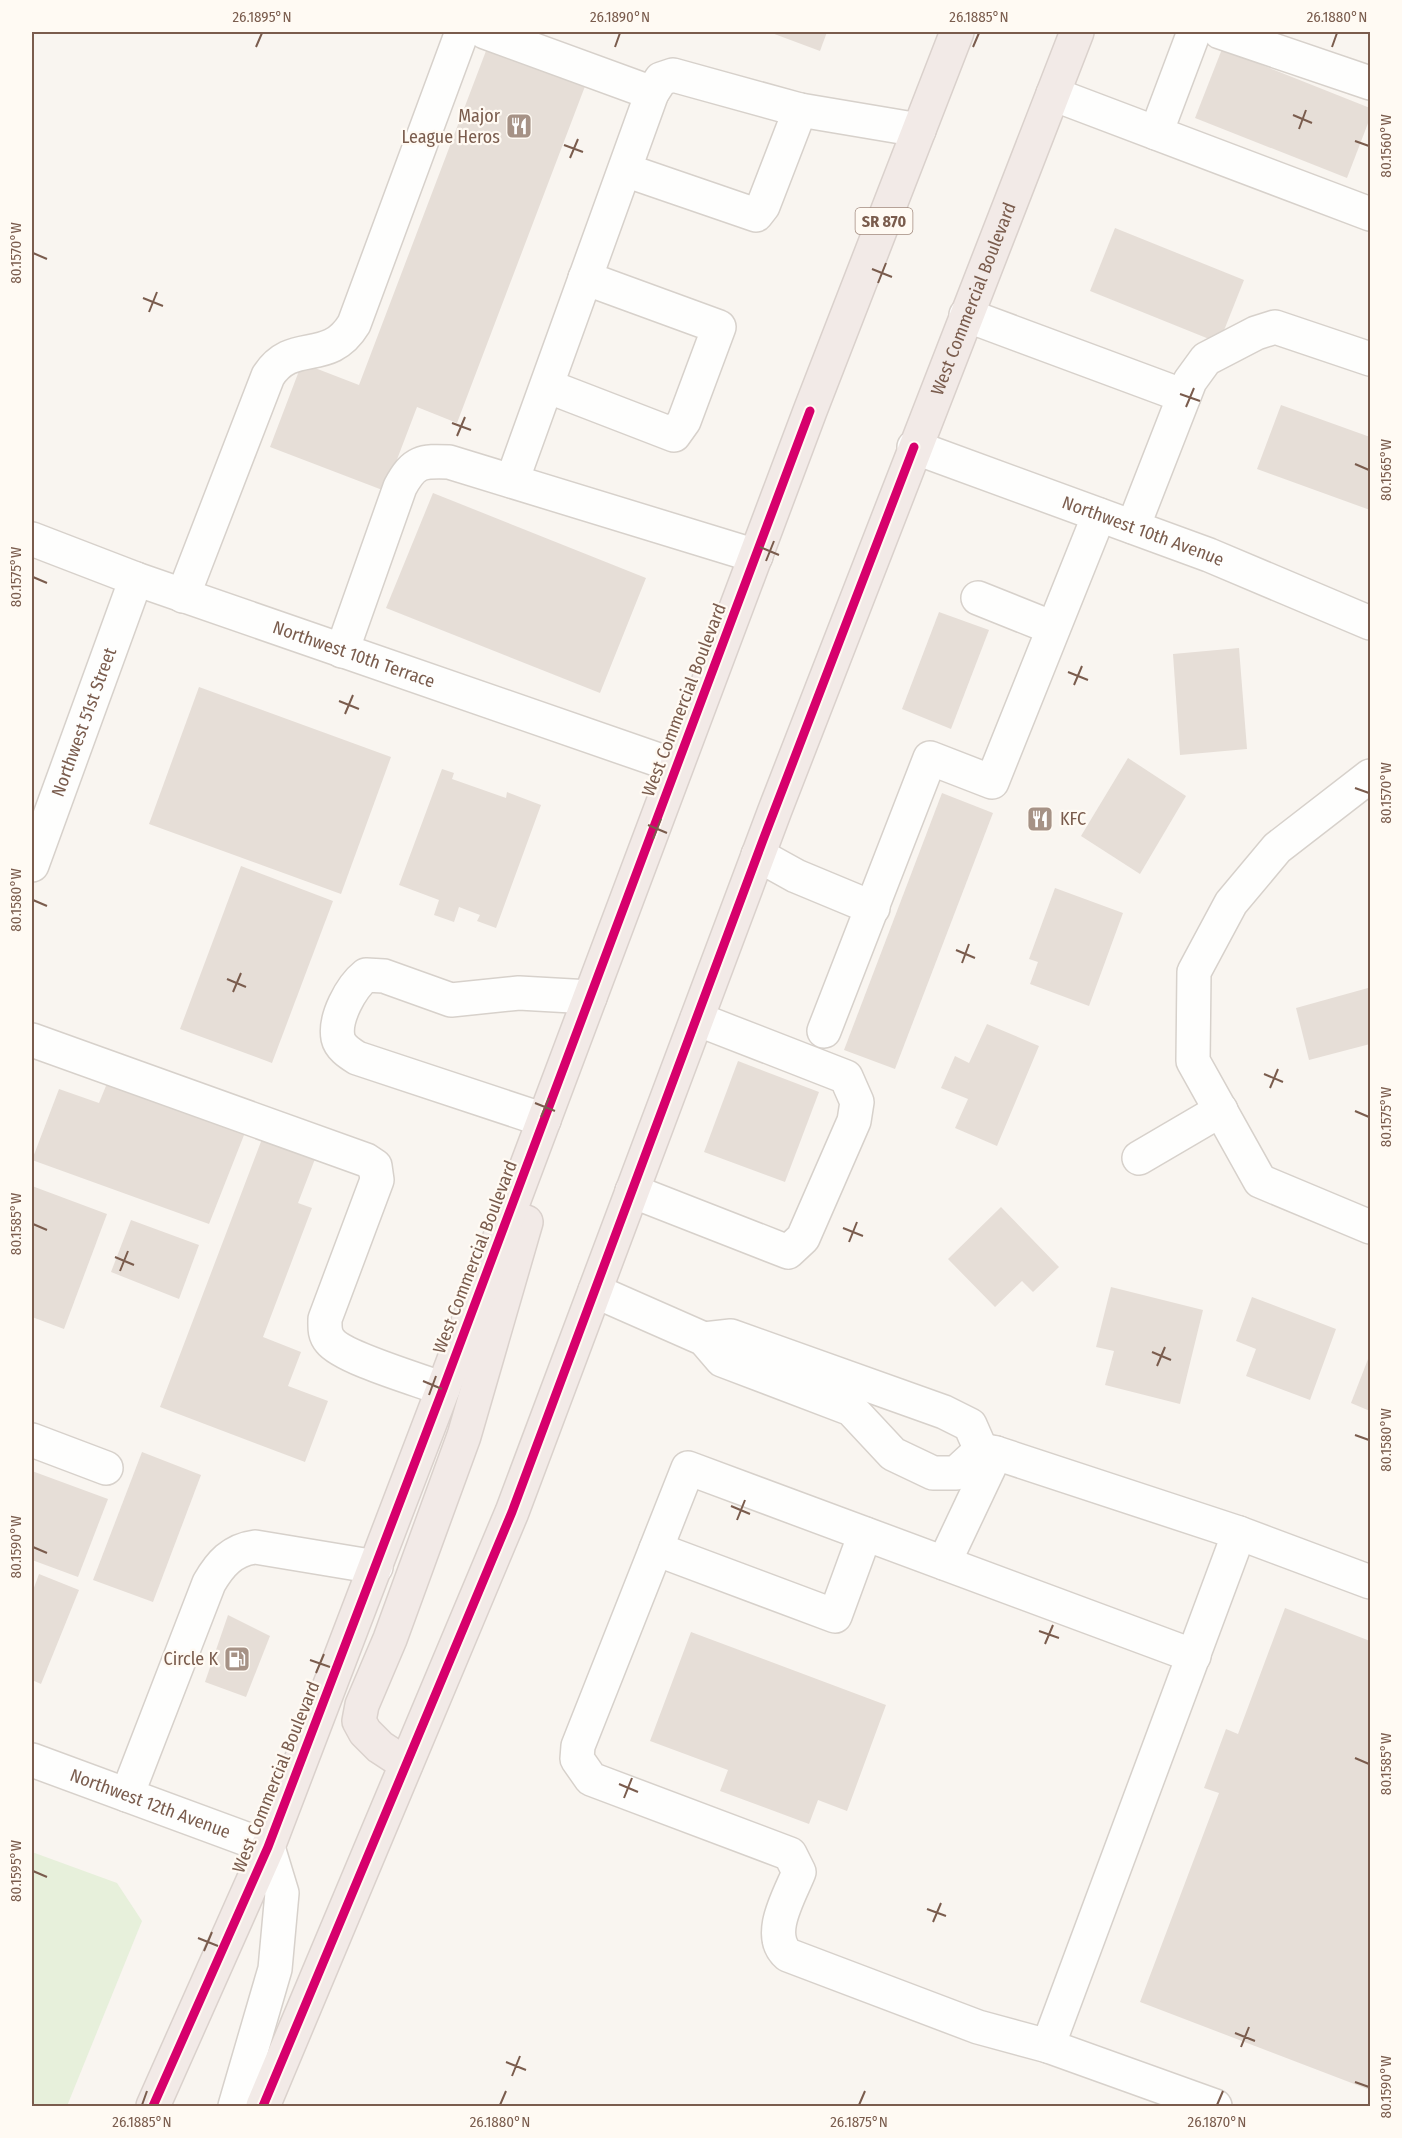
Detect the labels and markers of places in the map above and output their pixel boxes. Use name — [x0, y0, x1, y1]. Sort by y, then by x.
place label: Major League Heros — [402, 105, 501, 148]
restaurant icon: Major League Heros — [504, 111, 534, 141]
restaurant icon: KFC — [1025, 804, 1055, 834]
place label: KFC — [1060, 808, 1086, 830]
fuel station icon: Circle K — [222, 1644, 252, 1674]
place label: Circle K — [164, 1648, 218, 1670]

